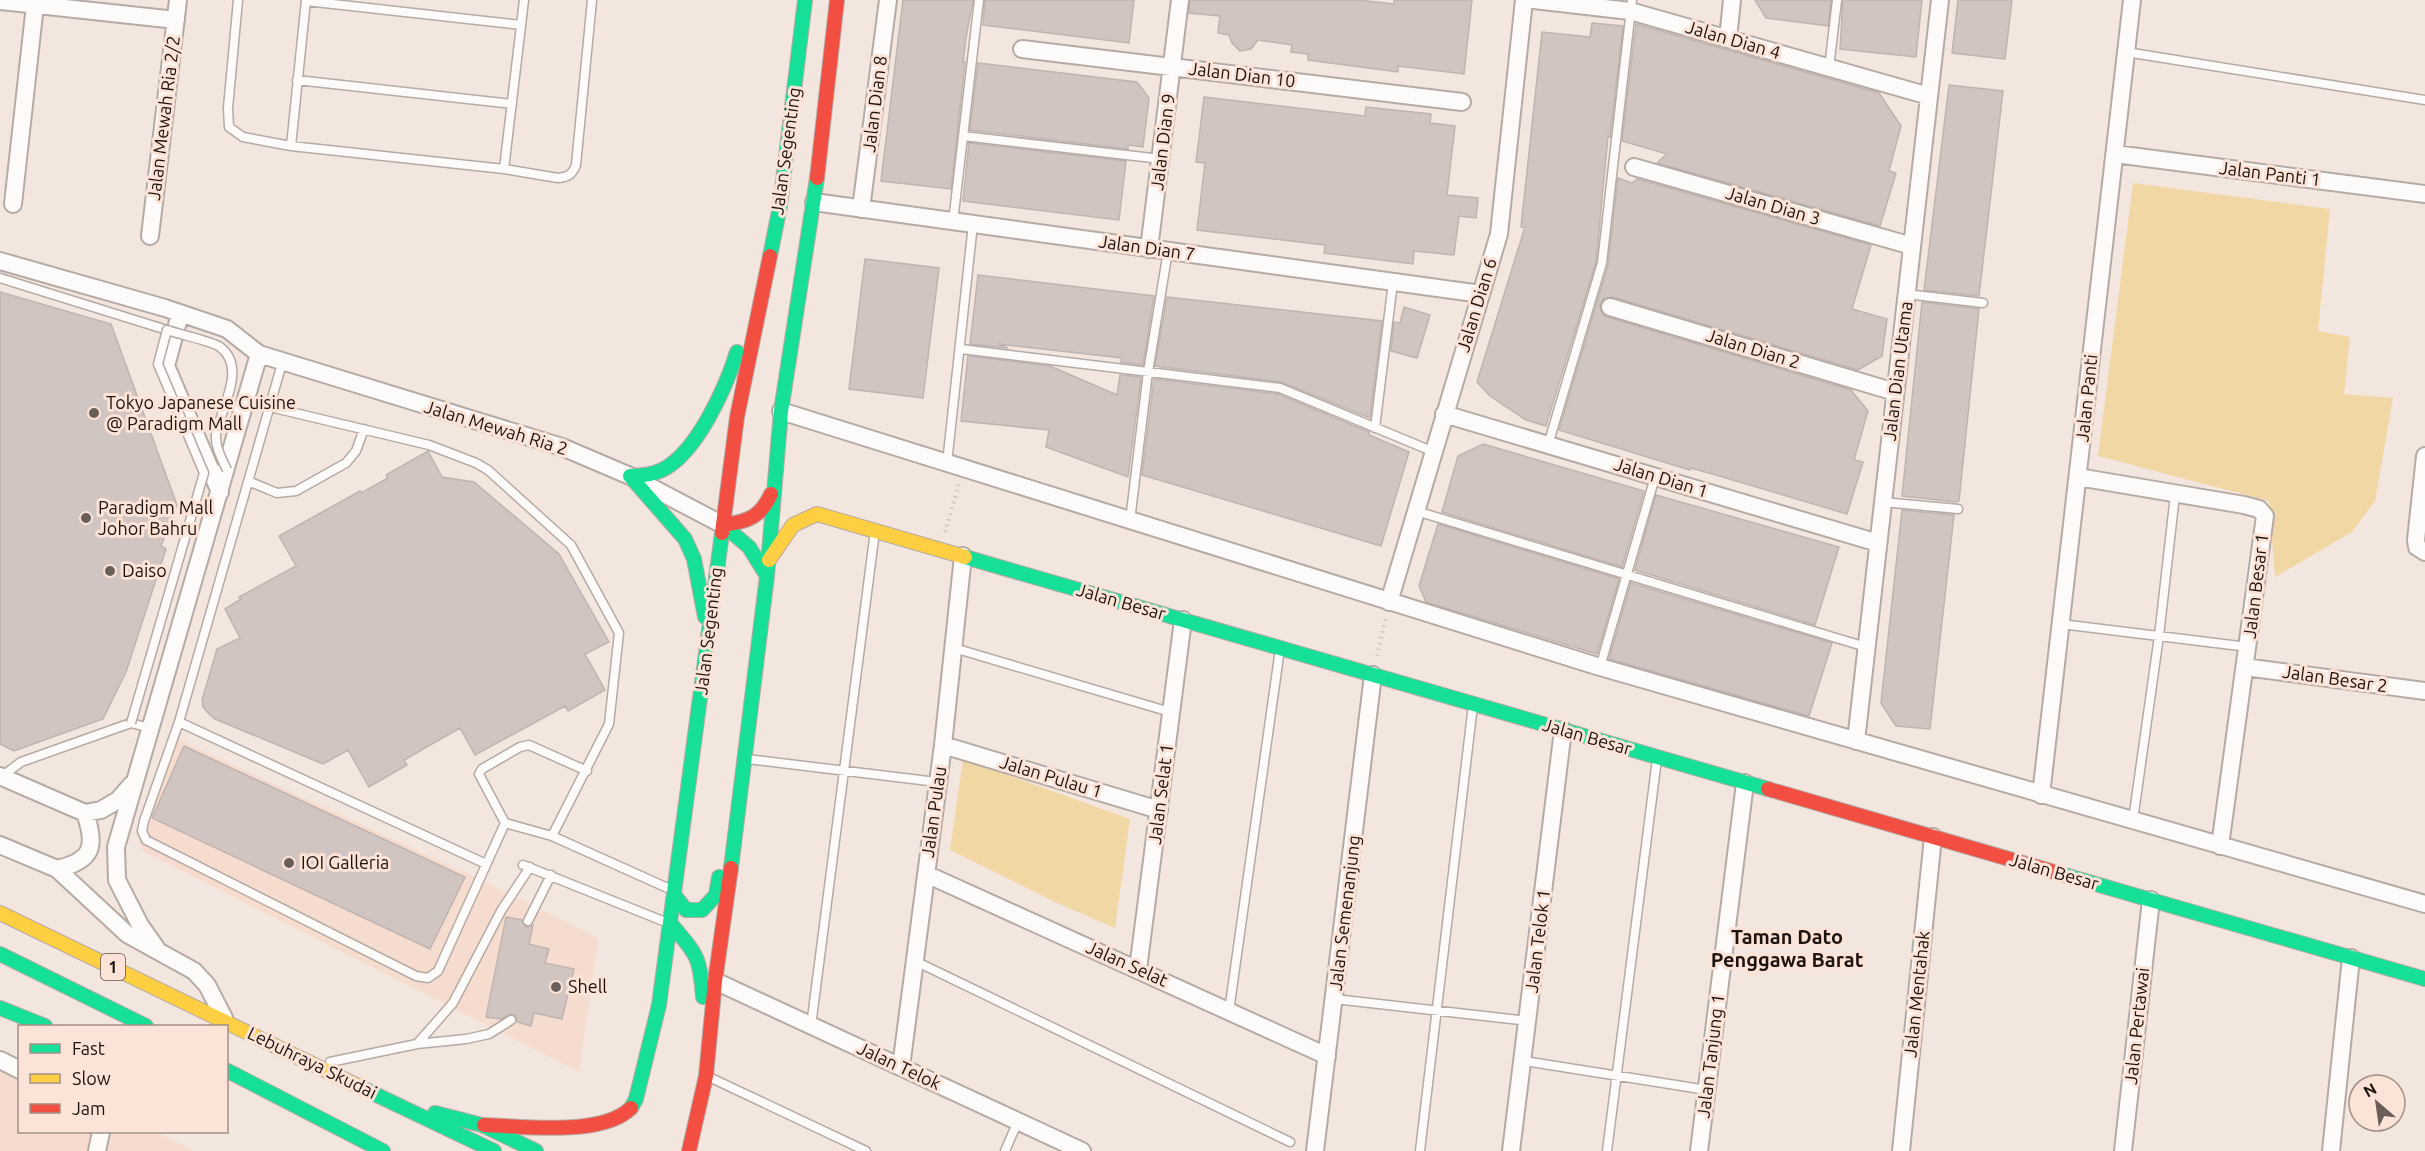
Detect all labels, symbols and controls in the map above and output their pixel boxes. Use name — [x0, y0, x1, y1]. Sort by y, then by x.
street label: Jalan Dian 4 — [1684, 16, 1783, 62]
street label: Jalan Mewah Ria 2/2 — [143, 34, 183, 201]
street label: Jalan Dian 8 — [858, 54, 890, 153]
street label: Jalan Dian 10 — [1188, 58, 1297, 90]
street label: Jalan Segenting — [766, 86, 804, 216]
street label: Jalan Dian 9 — [1146, 92, 1178, 191]
street label: Jalan Panti 1 — [2218, 157, 2322, 189]
street label: Jalan Dian 3 — [1724, 182, 1823, 228]
street label: Jalan Dian 7 — [1098, 230, 1197, 264]
street label: Jalan Dian 6 — [1452, 255, 1500, 354]
street label: Jalan Dian Utama — [1879, 300, 1916, 442]
street label: Jalan Dian 2 — [1704, 324, 1803, 372]
street label: Jalan Panti — [2071, 353, 2101, 443]
place label: Tokyo Japanese Cuisine @ Paradigm Mall — [106, 392, 296, 433]
street label: Jalan Mewah Ria 2 — [422, 396, 570, 458]
marker: Tokyo Japanese Cuisine @ Paradigm Mall — [87, 406, 101, 420]
street label: Jalan Dian 1 — [1612, 453, 1711, 501]
place label: Paradigm Mall Johor Bahru — [98, 497, 213, 538]
marker: Paradigm Mall Johor Bahru — [79, 511, 93, 525]
street label: Jalan Besar 1 — [2239, 532, 2271, 640]
place label: Daiso — [122, 560, 167, 580]
marker: Daiso — [103, 564, 117, 578]
street label: Jalan Segenting — [690, 566, 726, 696]
street label: Jalan Besar — [1074, 579, 1168, 623]
street label: Jalan Besar 2 — [2281, 661, 2389, 695]
street label: Jalan Besar — [1540, 714, 1634, 758]
street label: Jalan Selat 1 — [1144, 742, 1176, 845]
street label: Jalan Pulau 1 — [998, 751, 1105, 801]
street label: Jalan Pulau — [917, 765, 949, 859]
street label: Jalan Semenanjung — [1325, 834, 1363, 992]
street label: Jalan Besar — [2007, 849, 2101, 893]
place label: IOI Galleria — [301, 852, 389, 872]
marker: IOI Galleria — [282, 856, 296, 870]
street label: Jalan Telok 1 — [1521, 888, 1553, 994]
district label: Taman Dato Penggawa Barat — [1711, 925, 1864, 971]
street label: Jalan Mentahak — [1899, 930, 1933, 1058]
street label: Jalan Selat — [1084, 936, 1171, 990]
road number: 1 — [101, 954, 125, 980]
street label: Jalan Pertawai — [2120, 966, 2152, 1085]
place label: Shell — [568, 976, 607, 996]
marker: Shell — [549, 980, 563, 994]
street label: Jalan Tanjung 1 — [1692, 993, 1728, 1119]
street label: Lebuhraya Skudai — [245, 1022, 380, 1102]
legend — [18, 1025, 228, 1133]
street label: Jalan Telok — [854, 1037, 944, 1093]
text: Fast — [72, 1038, 105, 1058]
text: Slow — [72, 1068, 111, 1088]
north arrow — [2347, 1073, 2407, 1133]
text: N — [2360, 1079, 2379, 1101]
text: Jam — [72, 1098, 106, 1118]

